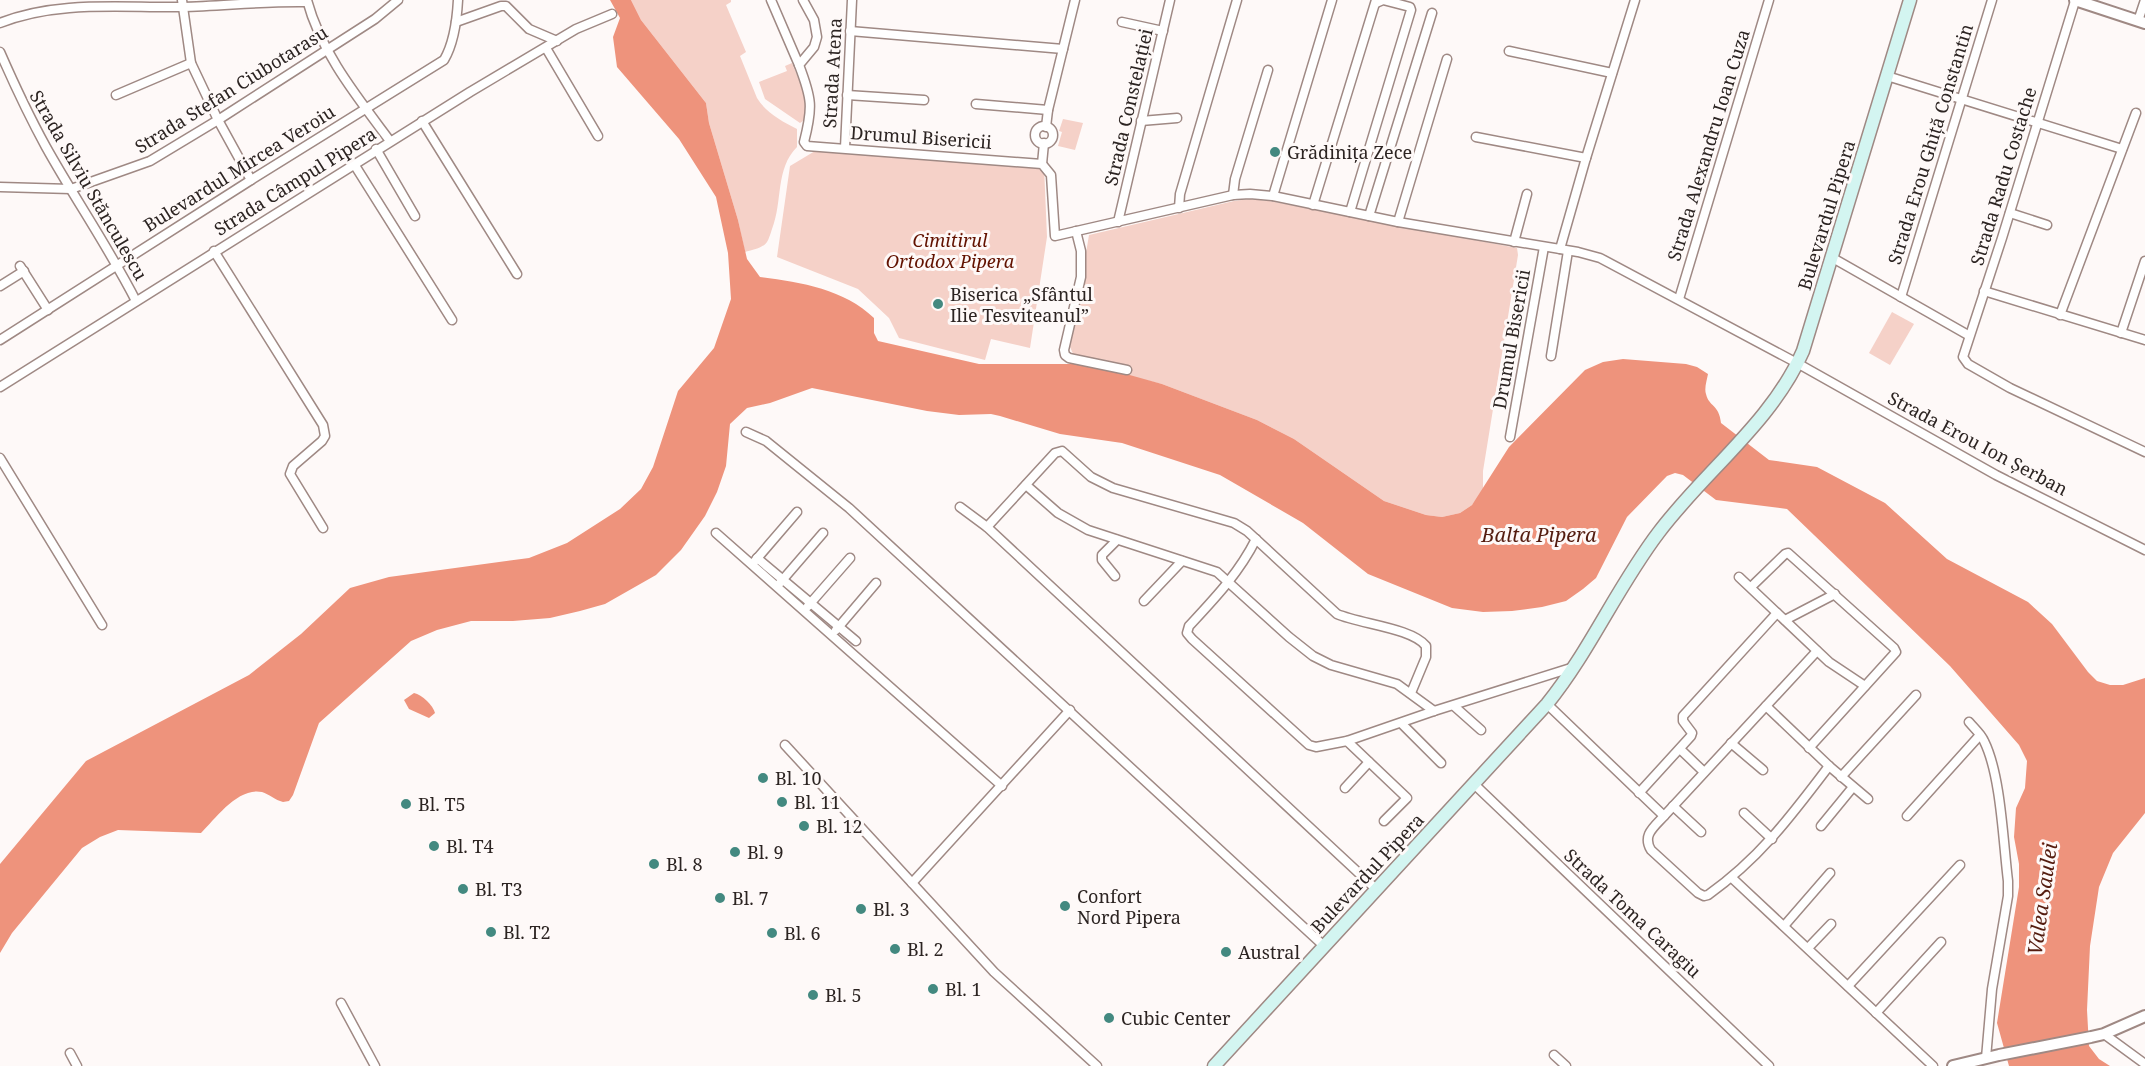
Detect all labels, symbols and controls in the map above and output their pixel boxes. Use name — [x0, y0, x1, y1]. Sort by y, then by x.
street label: Strada Atena — [817, 17, 847, 129]
street label: Strada Stefan Ciubotarasu — [130, 19, 332, 158]
street label: Strada Erou Ghiță Constantin — [1882, 20, 1978, 267]
street label: Strada Constelației — [1098, 26, 1158, 188]
street label: Strada Alexandru Ioan Cuza — [1661, 26, 1755, 264]
street label: Strada Radu Costache — [1964, 84, 2042, 268]
street label: Strada Silviu Stănculescu — [25, 86, 154, 285]
street label: Bulevardul Mircea Veroiu — [139, 99, 340, 237]
street label: Drumul Bisericii — [850, 120, 993, 154]
street label: Strada Câmpul Pipera — [209, 121, 381, 241]
street label: Bulevardul Pipera — [1792, 137, 1860, 293]
place label: Grădinița Zece — [1287, 140, 1412, 164]
marker: Grădinița Zece — [1268, 145, 1282, 159]
park label: Cimitirul Ortodox Pipera — [886, 228, 1015, 273]
street label: Drumul Bisericii — [1487, 267, 1535, 411]
place label: Biserica „Sfântul Ilie Tesviteanul” — [950, 282, 1093, 327]
marker: Biserica „Sfântul Ilie Tesviteanul” — [931, 297, 945, 311]
street label: Strada Erou Ion Șerban — [1884, 385, 2072, 501]
water label: Balta Pipera — [1480, 521, 1597, 548]
place label: Bl. 10 — [775, 766, 822, 790]
marker: Bl. 10 — [756, 771, 770, 785]
place label: Bl. 11 — [794, 790, 841, 814]
place label: Bl. T5 — [418, 792, 466, 816]
marker: Bl. 11 — [775, 795, 789, 809]
marker: Bl. T5 — [399, 797, 413, 811]
street label: Bulevardul Pipera — [1305, 808, 1429, 938]
place label: Bl. 12 — [816, 814, 863, 838]
marker: Bl. 12 — [797, 819, 811, 833]
place label: Bl. T4 — [446, 834, 494, 858]
marker: Bl. T4 — [427, 839, 441, 853]
place label: Bl. 9 — [747, 840, 784, 864]
water label: Valea Saulei — [2021, 841, 2063, 957]
street label: Strada Toma Caragiu — [1559, 843, 1707, 983]
marker: Bl. 9 — [728, 845, 742, 859]
place label: Bl. 8 — [666, 852, 703, 876]
marker: Bl. 8 — [647, 857, 661, 871]
place label: Bl. T3 — [475, 877, 523, 901]
marker: Bl. T3 — [456, 882, 470, 896]
place label: Confort Nord Pipera — [1077, 884, 1181, 929]
place label: Bl. 7 — [732, 886, 769, 910]
marker: Bl. 7 — [713, 891, 727, 905]
place label: Bl. 3 — [873, 897, 910, 921]
marker: Confort Nord Pipera — [1058, 899, 1072, 913]
marker: Bl. 3 — [854, 902, 868, 916]
place label: Bl. T2 — [503, 920, 551, 944]
place label: Bl. 6 — [784, 921, 821, 945]
marker: Bl. T2 — [484, 925, 498, 939]
marker: Bl. 6 — [765, 926, 779, 940]
place label: Bl. 2 — [907, 937, 944, 961]
place label: Austral — [1238, 940, 1300, 964]
marker: Bl. 2 — [888, 942, 902, 956]
marker: Austral — [1219, 945, 1233, 959]
place label: Bl. 1 — [945, 977, 982, 1001]
marker: Bl. 1 — [926, 982, 940, 996]
place label: Bl. 5 — [825, 983, 862, 1007]
marker: Bl. 5 — [806, 988, 820, 1002]
place label: Cubic Center — [1121, 1006, 1231, 1030]
marker: Cubic Center — [1102, 1011, 1116, 1025]

